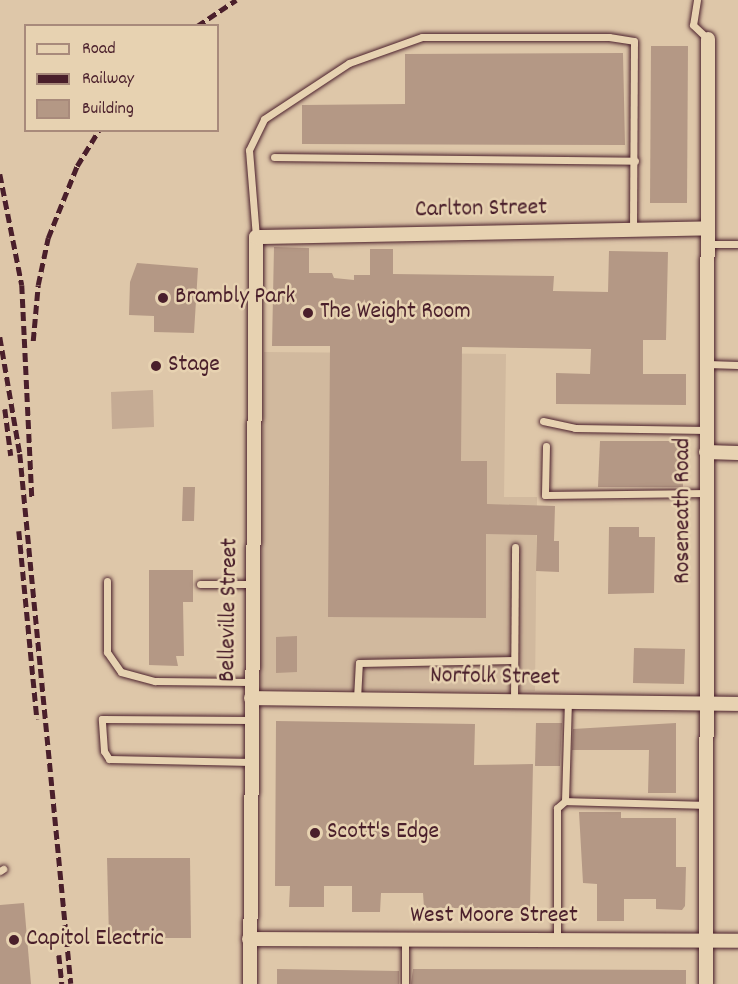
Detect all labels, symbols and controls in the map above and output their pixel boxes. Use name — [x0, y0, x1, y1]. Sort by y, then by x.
legend — [24, 24, 219, 132]
text: Road — [82, 37, 116, 62]
text: Railway — [82, 67, 134, 92]
text: Building — [82, 97, 134, 122]
street label: Carlton Street — [415, 194, 547, 226]
place label: Brambly Park — [175, 284, 295, 312]
marker: Brambly Park — [156, 291, 170, 305]
place label: The Weight Room — [320, 299, 471, 327]
marker: The Weight Room — [301, 306, 315, 320]
place label: Stage — [168, 352, 220, 380]
marker: Stage — [149, 359, 163, 373]
street label: Roseneath Road — [670, 438, 698, 584]
street label: Belleville Street — [214, 538, 246, 682]
street label: Norfolk Street — [430, 662, 560, 694]
place label: Scott's Edge — [327, 819, 439, 847]
marker: Scott's Edge — [308, 826, 322, 840]
street label: West Moore Street — [410, 903, 578, 931]
place label: Capitol Electric — [26, 926, 164, 954]
marker: Capitol Electric — [7, 933, 21, 947]

